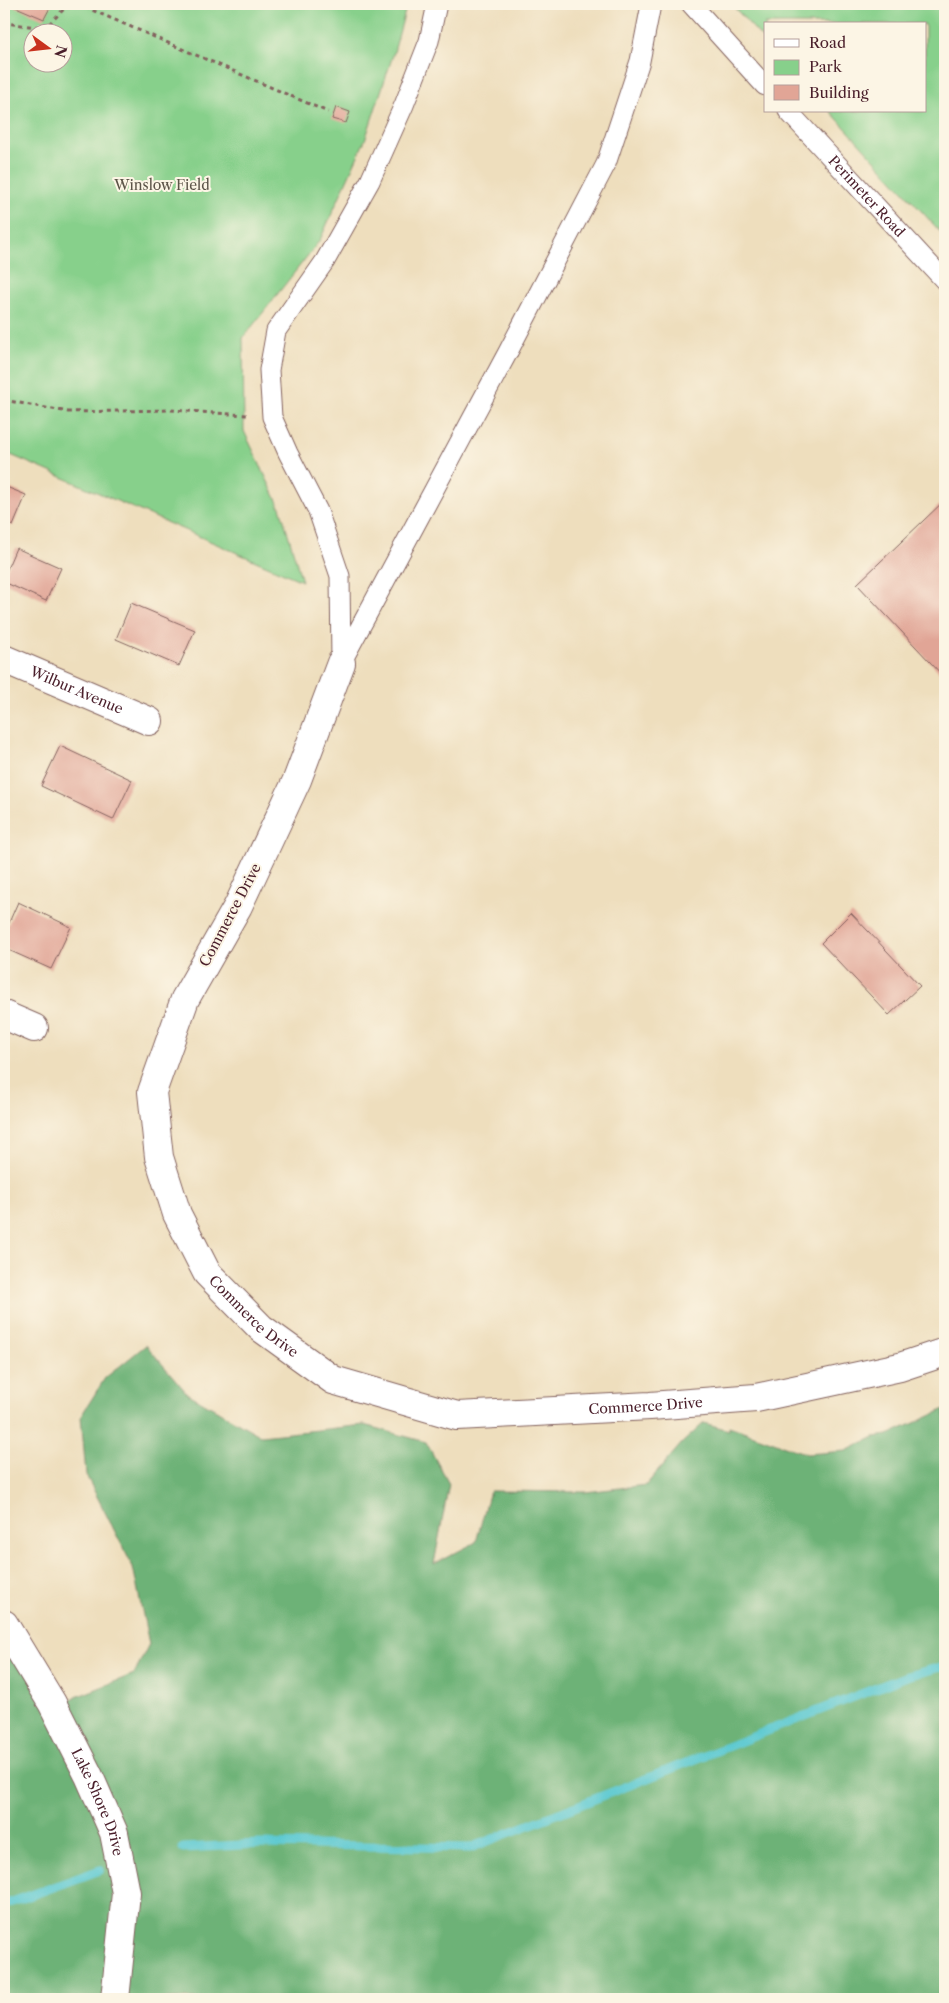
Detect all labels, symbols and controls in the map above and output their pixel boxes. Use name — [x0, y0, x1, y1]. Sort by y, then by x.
north arrow — [22, 22, 72, 72]
legend — [764, 22, 926, 112]
text: Road — [809, 33, 846, 52]
text: N — [50, 43, 71, 60]
text: Park — [809, 57, 843, 76]
text: Building — [809, 83, 869, 102]
street label: Perimeter Road — [825, 152, 909, 241]
park label: Winslow Field — [113, 176, 210, 194]
street label: Wilbur Avenue — [26, 662, 126, 718]
street label: Commerce Drive — [195, 860, 265, 970]
street label: Commerce Drive — [205, 1271, 302, 1361]
street label: Commerce Drive — [588, 1393, 703, 1418]
street label: Lake Shore Drive — [67, 1745, 127, 1858]

